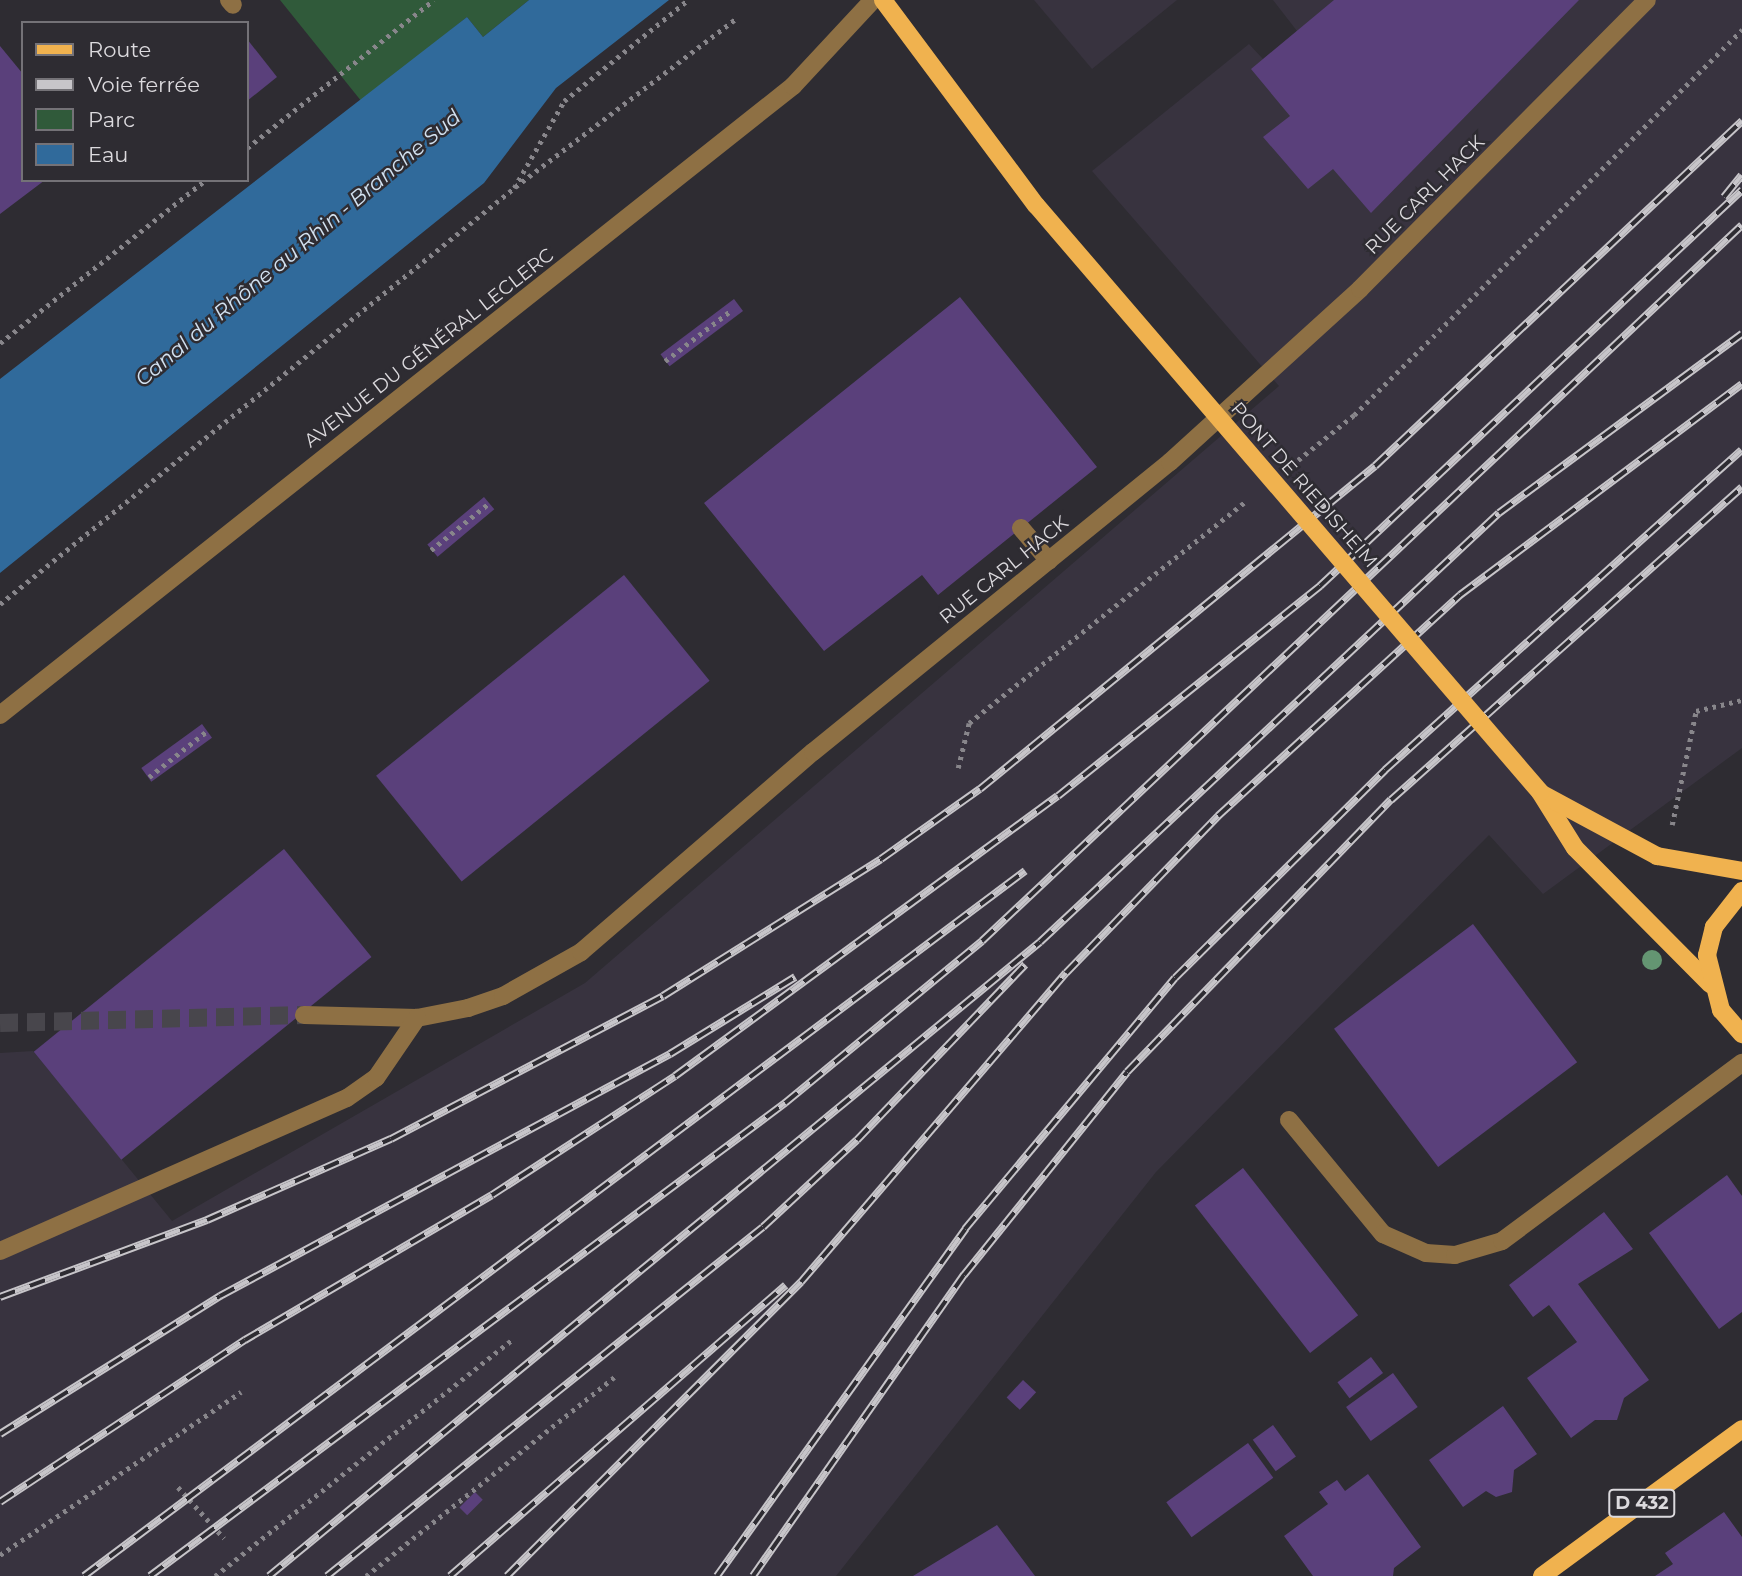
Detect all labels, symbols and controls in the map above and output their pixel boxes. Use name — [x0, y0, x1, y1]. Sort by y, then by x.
legend — [21, 21, 248, 182]
text: Route — [88, 37, 151, 62]
text: Voie ferrée — [88, 72, 200, 97]
water label: Canal du Rhône au Rhin - Branche Sud — [130, 104, 466, 392]
text: Parc — [88, 107, 135, 132]
street label: RUE CARL HACK — [1361, 131, 1489, 259]
text: Eau — [88, 142, 128, 167]
street label: AVENUE DU GÉNÉRAL LECLERC — [300, 244, 558, 452]
street label: PONT DE RIEDISHEIM — [1226, 398, 1382, 572]
street label: RUE CARL HACK — [935, 511, 1073, 629]
road number: D 432 — [1607, 1488, 1677, 1518]

